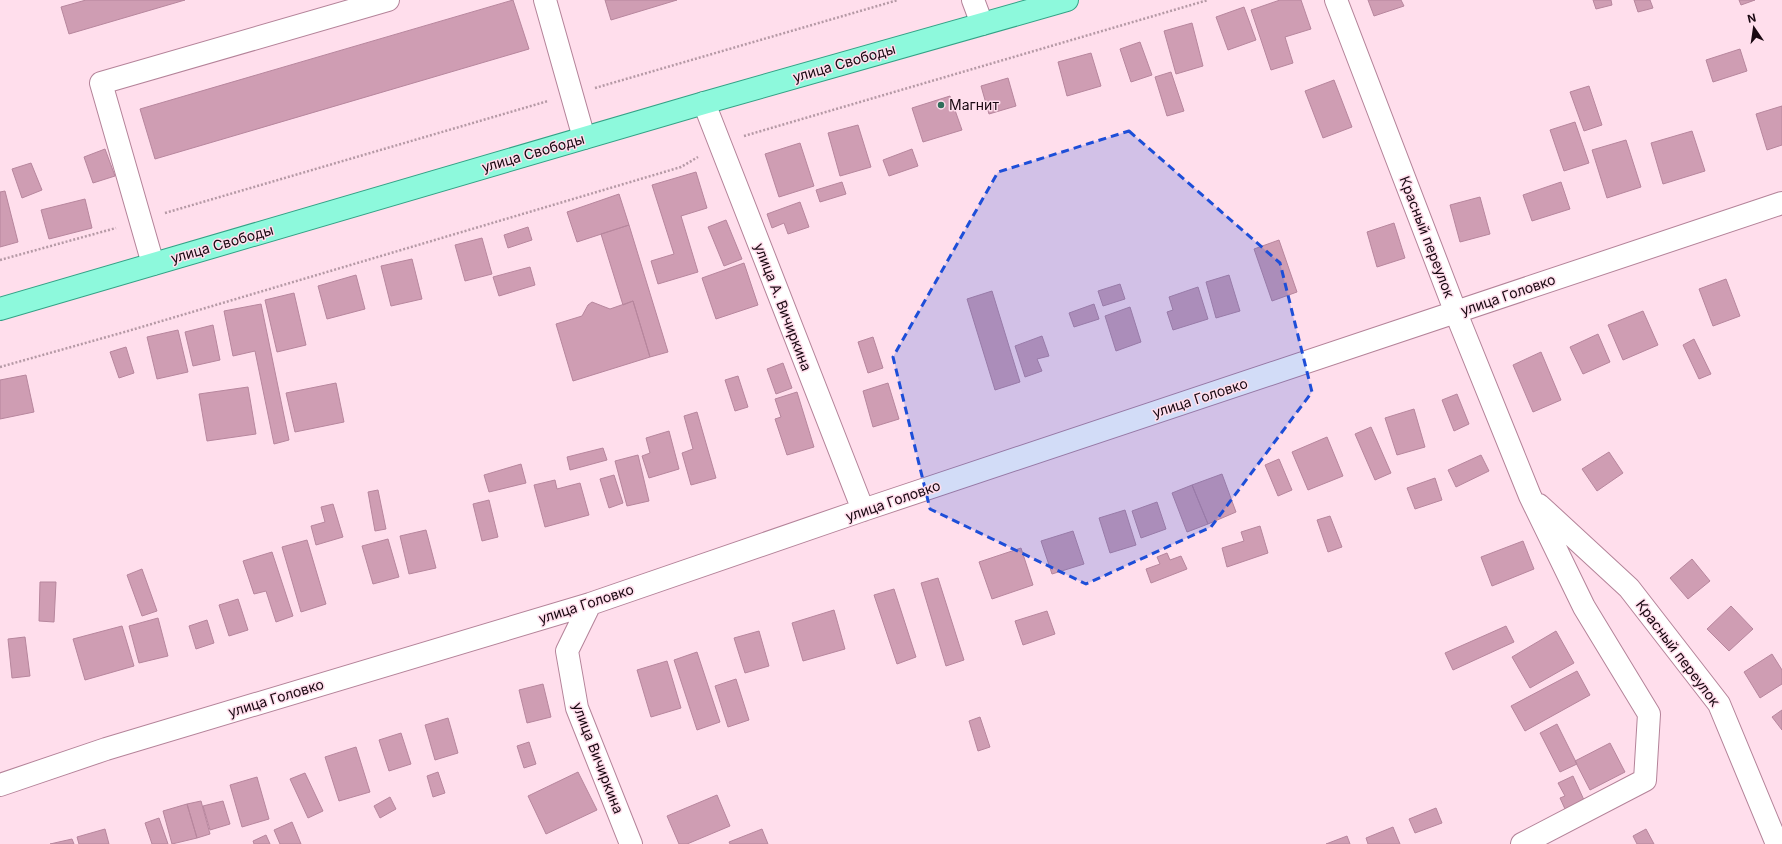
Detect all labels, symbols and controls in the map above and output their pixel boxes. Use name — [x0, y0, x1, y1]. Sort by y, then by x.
north arrow — [1734, 8, 1774, 48]
text: N — [1746, 10, 1757, 26]
street label: улица Свободы — [791, 40, 897, 85]
place label: Магнит — [949, 96, 999, 113]
marker: Магнит — [936, 100, 946, 110]
street label: улица Свободы — [480, 130, 586, 175]
street label: Красный переулок — [1396, 174, 1459, 300]
street label: улица Свободы — [169, 221, 275, 266]
street label: улица А. Вичиркина — [751, 240, 816, 373]
street label: улица Головко — [1458, 270, 1557, 319]
street label: улица Головко — [1150, 374, 1250, 421]
street label: улица Головко — [843, 476, 942, 525]
street label: улица Головко — [536, 580, 636, 627]
street label: Красный переулок — [1633, 596, 1724, 710]
street label: улица Головко — [226, 675, 326, 720]
street label: улица Вичиркина — [569, 700, 628, 816]

